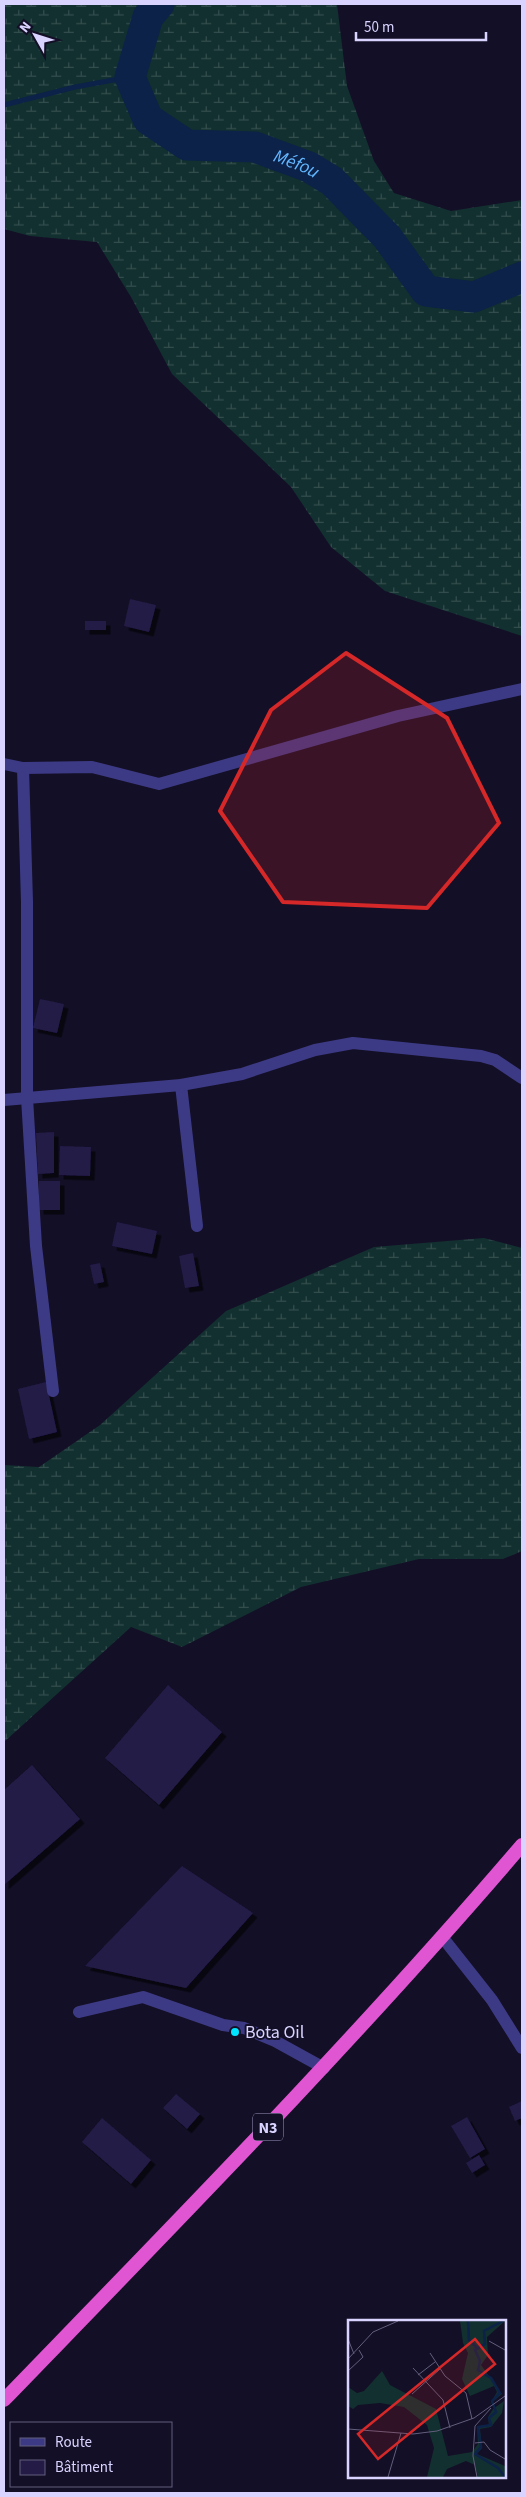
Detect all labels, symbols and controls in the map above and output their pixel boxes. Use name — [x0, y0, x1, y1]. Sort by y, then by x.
north arrow — [10, 10, 60, 60]
scale bar — [356, 10, 486, 42]
text: 50 m — [364, 17, 394, 38]
text: N — [15, 18, 36, 37]
water label: Méfou — [270, 143, 325, 185]
place label: Bota Oil — [245, 2020, 304, 2045]
marker: Bota Oil — [229, 2026, 241, 2038]
road number: N3 — [253, 2114, 283, 2140]
inset map — [348, 2320, 506, 2477]
legend — [10, 2422, 172, 2487]
text: Route — [55, 2432, 92, 2453]
text: Bâtiment — [55, 2457, 113, 2478]

